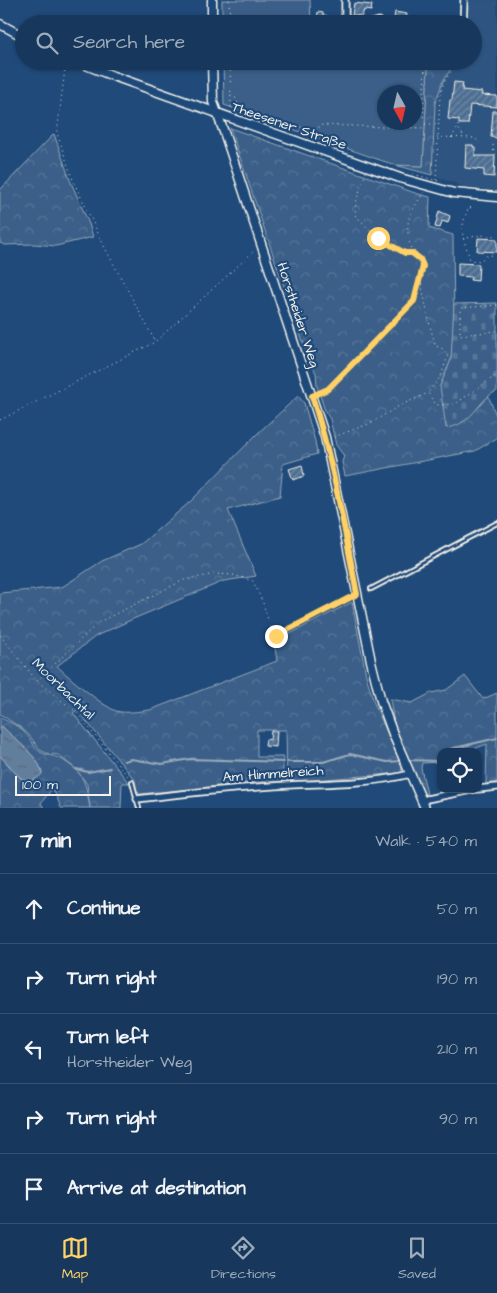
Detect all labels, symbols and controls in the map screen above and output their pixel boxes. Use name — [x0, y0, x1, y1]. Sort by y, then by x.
search box — [15, 15, 482, 70]
icon: search — [33, 29, 61, 57]
text: Search here — [73, 29, 185, 56]
north arrow — [377, 85, 422, 130]
street label: Theesener Straße — [229, 97, 350, 155]
route start — [367, 227, 390, 250]
street label: Horstheider Weg — [272, 260, 324, 370]
route end — [265, 625, 288, 648]
street label: Moorbachtal — [27, 654, 99, 724]
map controls — [437, 748, 482, 793]
button: locate — [437, 748, 482, 793]
street label: Am Himmelreich — [222, 761, 324, 787]
scale bar — [15, 773, 111, 796]
text: 100 m — [22, 775, 58, 795]
text: 7 min — [20, 826, 71, 855]
text: Walk · 540 m — [375, 830, 477, 852]
icon: ahead — [20, 895, 48, 923]
text: Continue — [67, 895, 141, 922]
text: 50 m — [437, 898, 477, 920]
icon: right — [20, 965, 48, 993]
text: Turn right — [67, 965, 156, 992]
text: 190 m — [437, 968, 477, 990]
text: Turn left — [67, 1024, 148, 1051]
icon: left — [20, 1035, 48, 1063]
text: 210 m — [437, 1038, 477, 1060]
text: Horstheider Weg — [67, 1051, 192, 1073]
icon: right — [20, 1105, 48, 1133]
text: Turn right — [67, 1105, 156, 1132]
text: 90 m — [439, 1108, 477, 1130]
icon: arrive — [20, 1175, 48, 1203]
text: Arrive at destination — [67, 1175, 246, 1202]
tab: Map — [61, 1234, 89, 1284]
tab: Directions — [211, 1234, 276, 1284]
tab: Saved — [398, 1234, 436, 1284]

